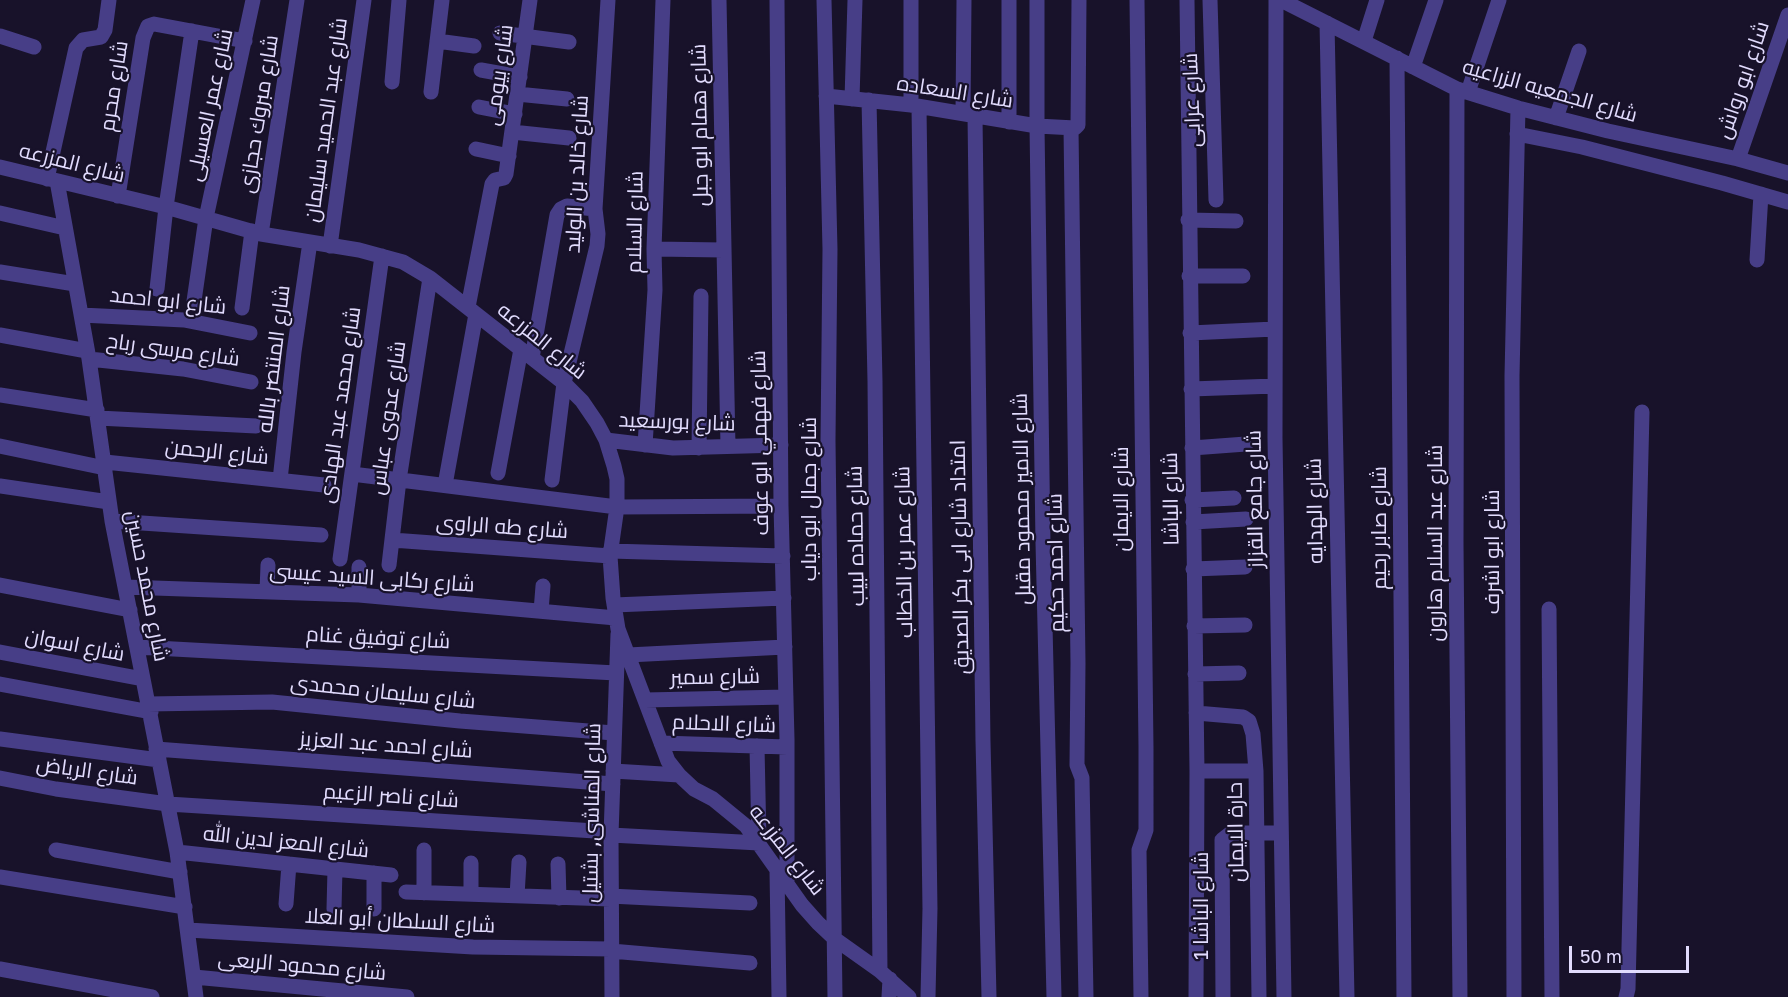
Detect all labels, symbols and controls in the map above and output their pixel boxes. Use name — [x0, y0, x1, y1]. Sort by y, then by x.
street label: شارع عبد الحميد سليمان — [299, 16, 353, 224]
street label: شارع ابو رواش — [1711, 18, 1775, 142]
street label: شارع بيومى — [479, 23, 519, 127]
street label: شارع عمر العسيلى — [182, 26, 238, 184]
street label: شارع مبروك حجازى — [234, 33, 284, 195]
street label: شارع محرم — [94, 39, 134, 133]
street label: شارع همام ابو جبل — [686, 44, 714, 206]
street label: شارع عرابى — [1178, 52, 1206, 148]
street label: شارع الجمعيه الزراعيه — [1460, 54, 1640, 128]
street label: شارع السعاده — [895, 70, 1015, 114]
street label: شارع خالد بن الوليد — [560, 94, 594, 254]
street label: شارع المزرعه — [17, 138, 127, 188]
street label: شارع السلام — [622, 170, 648, 274]
street label: شارع ابو احمد — [108, 282, 228, 320]
street label: شارع المنتصر بالله — [252, 284, 296, 434]
street label: شارع المزرعه — [492, 297, 592, 385]
street label: شارع محمد عبد الهادى — [314, 305, 366, 505]
street label: شارع مرسى رباح — [105, 328, 241, 372]
street label: شارع عدوى عباس — [365, 339, 411, 497]
street label: شارع فهمي ابو عوف — [746, 350, 774, 536]
street label: شارع الامير محمود مقبل — [1008, 393, 1036, 605]
street label: شارع بورسعيد — [618, 407, 736, 437]
street label: شارع جمال ابو دياب — [796, 417, 822, 581]
street label: شارع جامع القزاز — [1241, 430, 1269, 568]
street label: شارع الرحمن — [164, 434, 270, 470]
street label: امتداد شارع ابى بكر الصديق — [945, 440, 975, 674]
street label: شارع عبد السلام هارون — [1422, 445, 1448, 641]
street label: شارع الايمان — [1108, 446, 1134, 552]
street label: شارع الباشا — [1158, 452, 1184, 546]
street label: شارع الهدايه — [1301, 458, 1329, 564]
street label: شارع حماده لبيب — [842, 465, 870, 607]
street label: شارع عمر بن الخطاب — [890, 466, 918, 638]
street label: شارع صابر رحيم — [1366, 466, 1392, 590]
street label: شارع ابو اشرف — [1479, 489, 1505, 615]
street label: شارع احمد حكيم — [1042, 493, 1070, 633]
street label: شارع محمد حسين — [120, 508, 174, 664]
street label: شارع طه الراوى — [435, 510, 569, 544]
street label: شارع ركابى السيد عيسى — [269, 558, 475, 598]
street label: شارع توفيق غنام — [305, 622, 451, 654]
street label: شارع اسوان — [23, 623, 127, 667]
street label: شارع سمير — [670, 664, 760, 690]
street label: شارع سليمان محمدى — [289, 670, 477, 714]
street label: شارع الاحلام — [672, 710, 776, 738]
street label: شارع المناشى, بشتيل — [578, 723, 606, 903]
street label: شارع احمد عبد العزيز — [299, 726, 473, 764]
street label: شارع الرياض — [35, 751, 139, 791]
street label: شارع ناصر الزعيم — [322, 779, 460, 813]
street label: حارة الايمان — [1223, 782, 1249, 882]
street label: شارع المزرعه — [744, 800, 830, 900]
street label: شارع المعز لدين الله — [202, 821, 370, 863]
street label: شارع الباشا 1 — [1188, 852, 1214, 960]
street label: شارع السلطان أبو العلا — [304, 903, 496, 939]
scale bar — [1572, 934, 1692, 972]
text: 50 m — [1580, 945, 1622, 967]
street label: شارع محمود الربعى — [217, 946, 387, 986]

